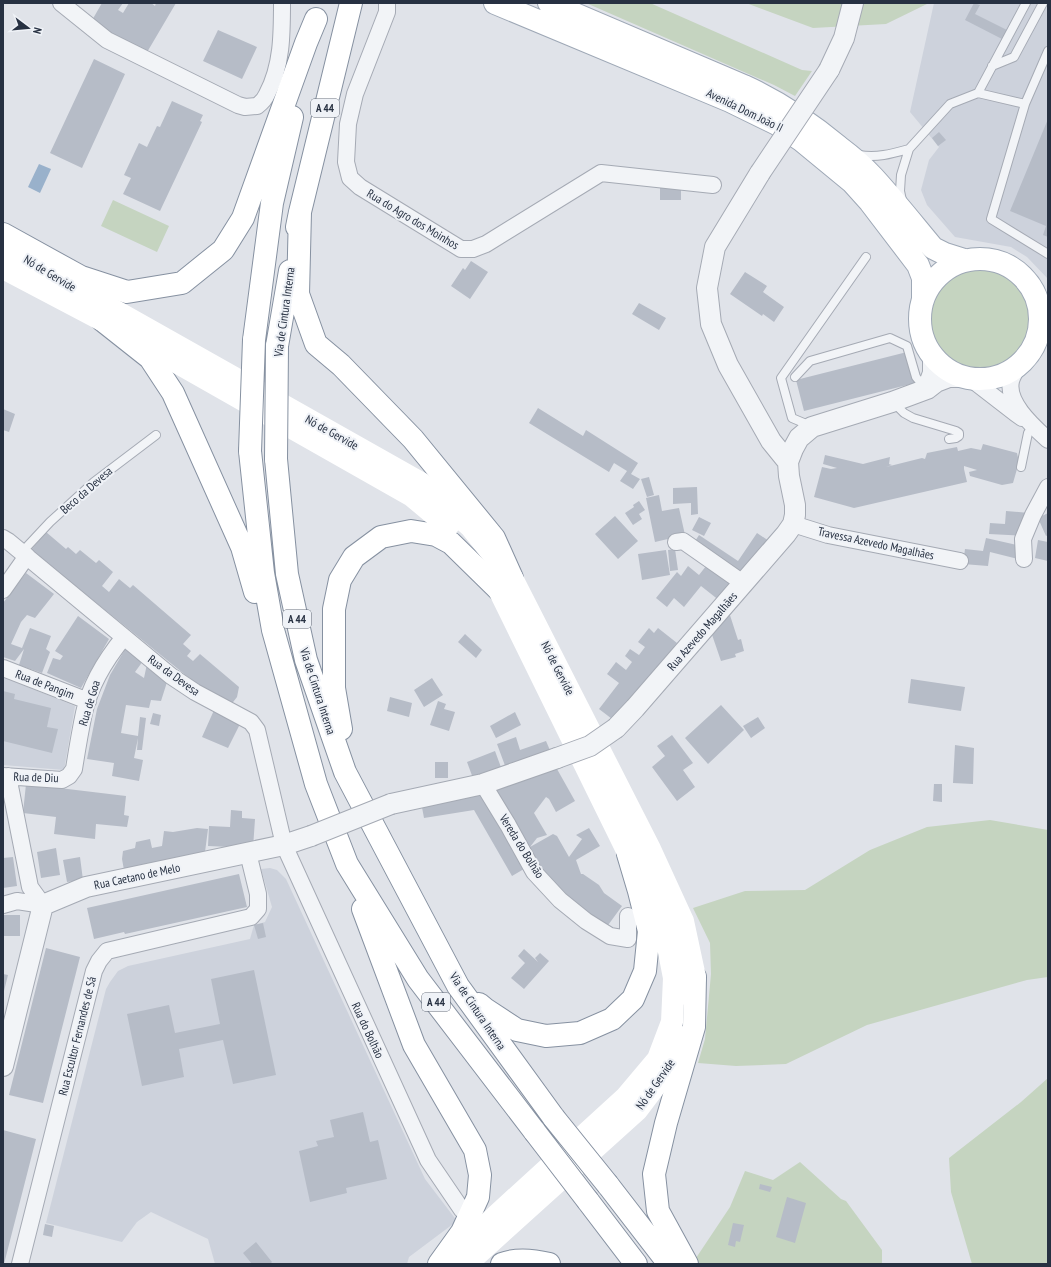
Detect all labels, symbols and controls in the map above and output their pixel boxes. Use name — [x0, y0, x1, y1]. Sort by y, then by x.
north arrow — [8, 8, 48, 48]
text: N — [30, 26, 45, 36]
street label: Avenida Dom João II — [704, 85, 786, 135]
road number: A 44 — [311, 99, 339, 117]
street label: Rua do Agro dos Moinhos — [364, 186, 462, 252]
street label: Nó de Gervide — [21, 252, 79, 294]
street label: Via de Cintura Interna — [270, 266, 298, 359]
street label: Nó de Gervide — [303, 411, 361, 453]
street label: Beco da Devesa — [57, 463, 115, 517]
street label: Travessa Azevedo Magalhães — [817, 523, 935, 563]
street label: Rua Azevedo Magalhães — [664, 589, 740, 673]
road number: A 44 — [283, 610, 311, 628]
street label: Nó de Gervide — [538, 639, 578, 697]
street label: Via de Cintura Interna — [297, 645, 339, 736]
street label: Rua da Devesa — [145, 651, 203, 699]
street label: Rua de Pangim — [13, 666, 77, 702]
street label: Rua de Goa — [75, 678, 103, 728]
street label: Rua de Diu — [13, 769, 59, 785]
street label: Vereda do Bolhão — [496, 810, 548, 881]
street label: Rua Caetano de Melo — [93, 860, 181, 892]
street label: Via de Cintura Interna — [446, 969, 510, 1053]
street label: Rua Escultor Fernandes de Sá — [55, 975, 99, 1097]
road number: A 44 — [422, 993, 450, 1011]
street label: Rua do Bolhão — [348, 1000, 388, 1060]
street label: Nó de Gervide — [632, 1056, 678, 1112]

